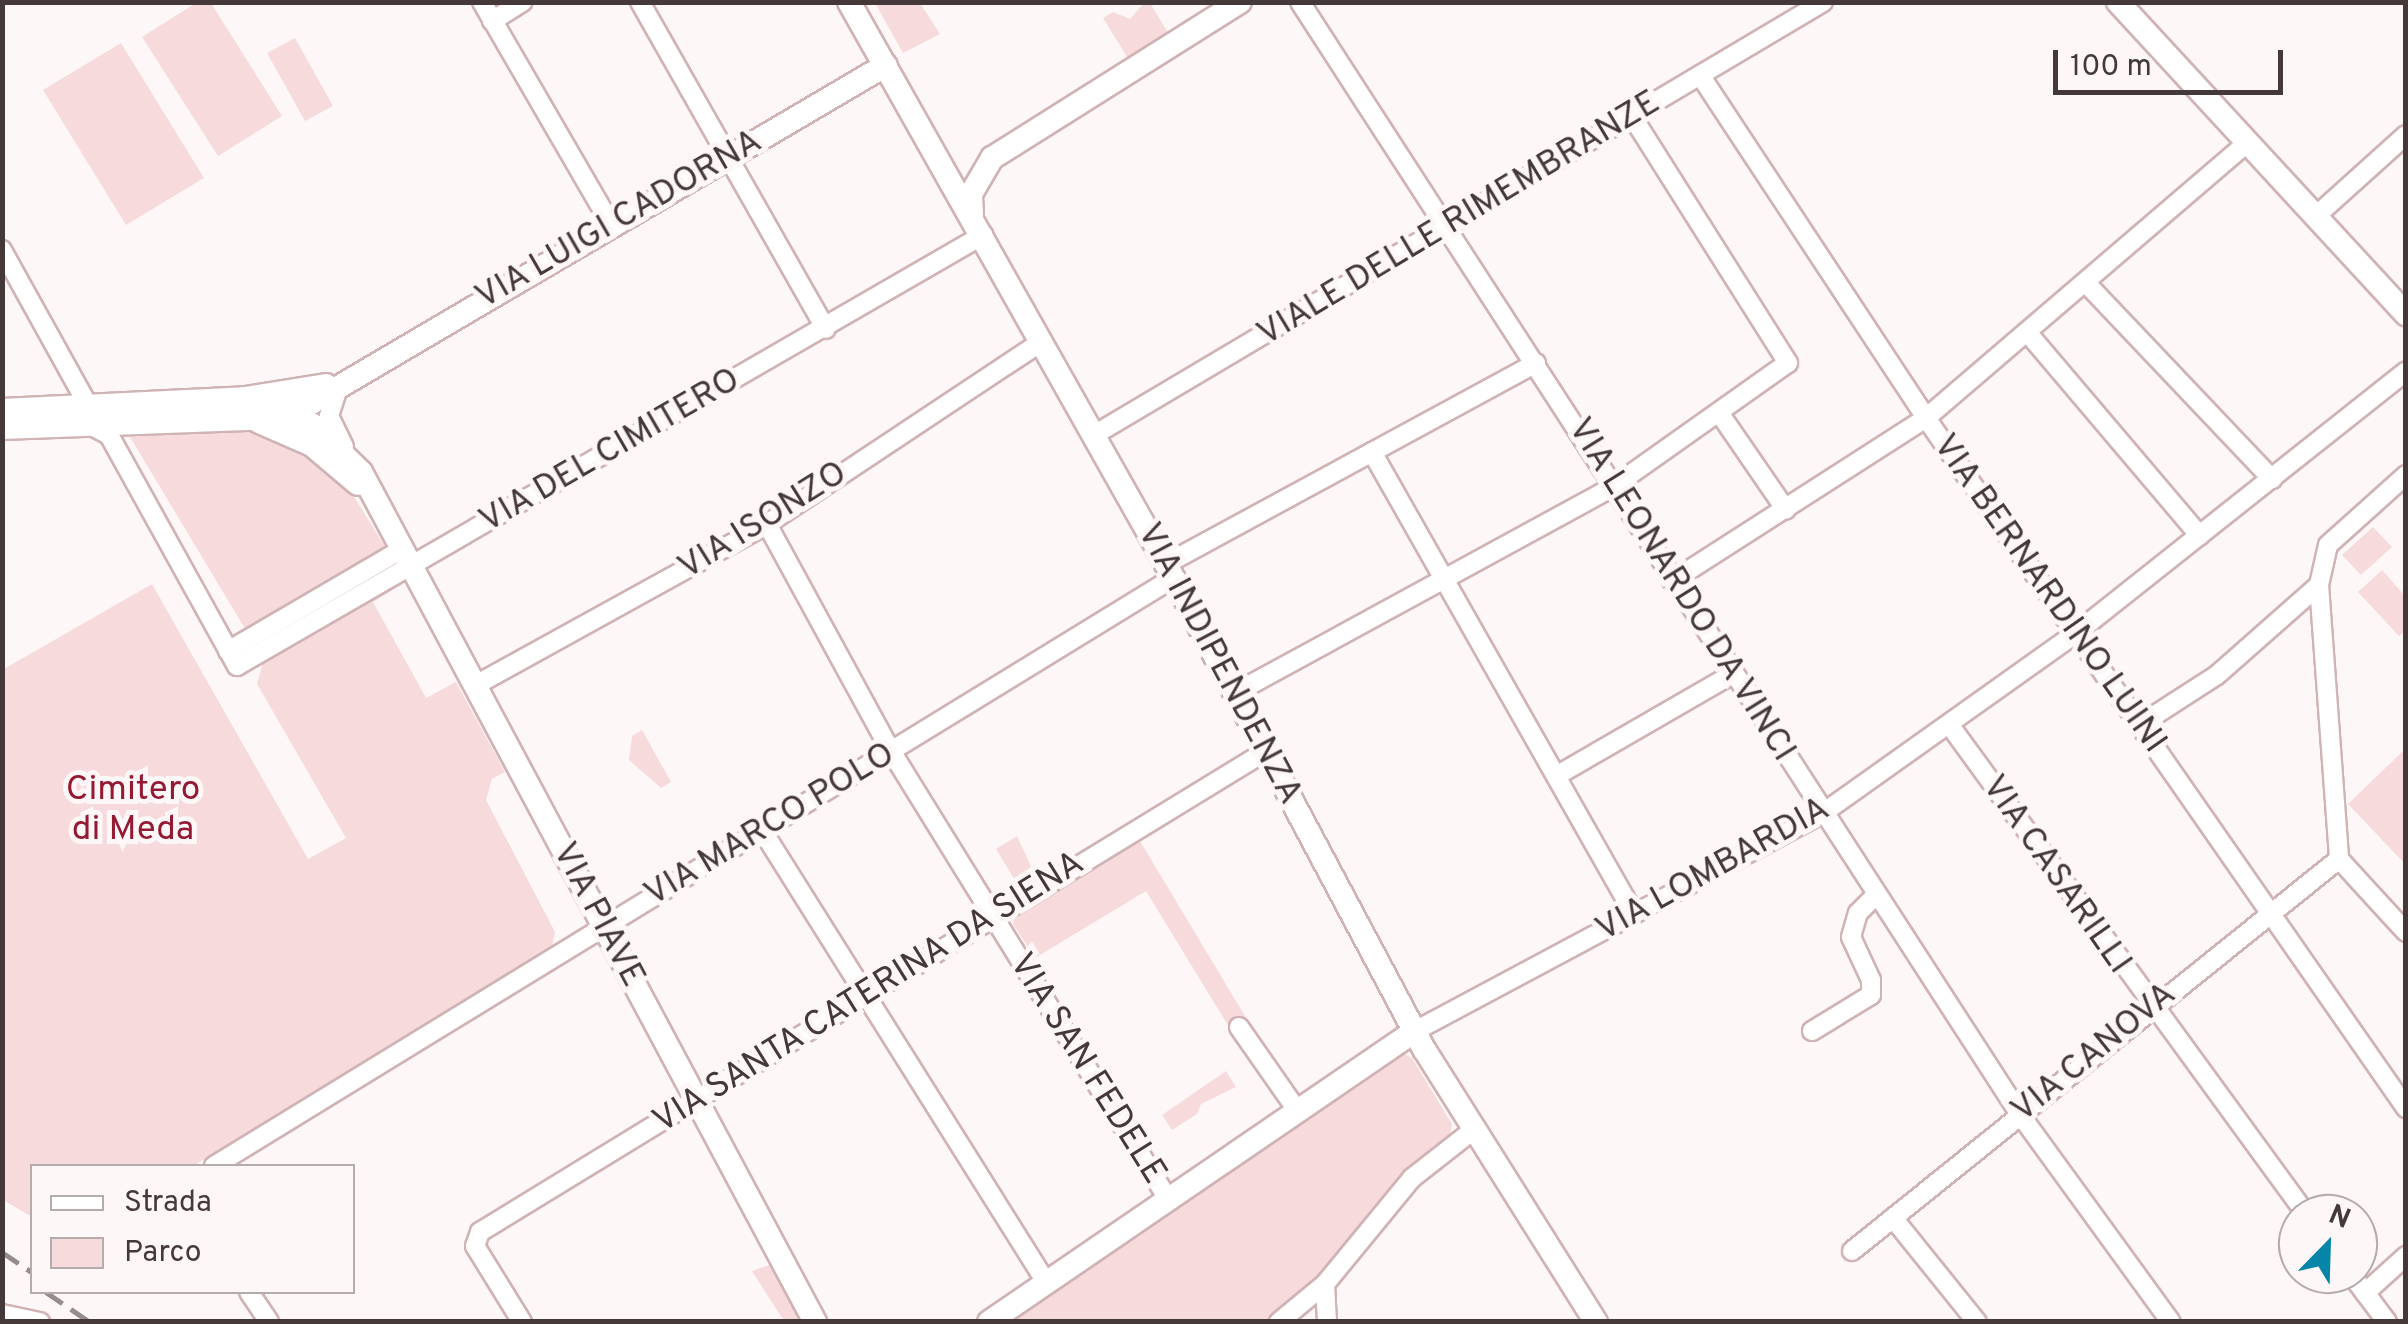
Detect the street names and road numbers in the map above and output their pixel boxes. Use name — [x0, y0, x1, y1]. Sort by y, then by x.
street label: VIALE DELLE RIMEMBRANZE — [1250, 82, 1668, 356]
street label: VIA LUIGI CADORNA — [468, 121, 770, 319]
street label: VIA DEL CIMITERO — [471, 359, 749, 543]
street label: VIA LEONARDO DA VINCI — [1557, 409, 1805, 771]
street label: VIA BERNARDINO LUINI — [1923, 426, 2175, 762]
street label: VIA ISONZO — [670, 452, 856, 590]
street label: VIA INDIPENDENZA — [1127, 516, 1311, 812]
street label: VIA MARCO POLO — [637, 733, 903, 917]
street label: VIA CASARILLI — [1972, 767, 2140, 983]
street label: VIA LOMBARDIA — [1588, 788, 1838, 952]
street label: VIA PIAVE — [542, 835, 654, 995]
street label: VIA SANTA CATERINA DA SIENA — [644, 841, 1094, 1145]
street label: VIA SAN FEDELE — [999, 945, 1175, 1193]
street label: VIA CANOVA — [2003, 973, 2185, 1133]

